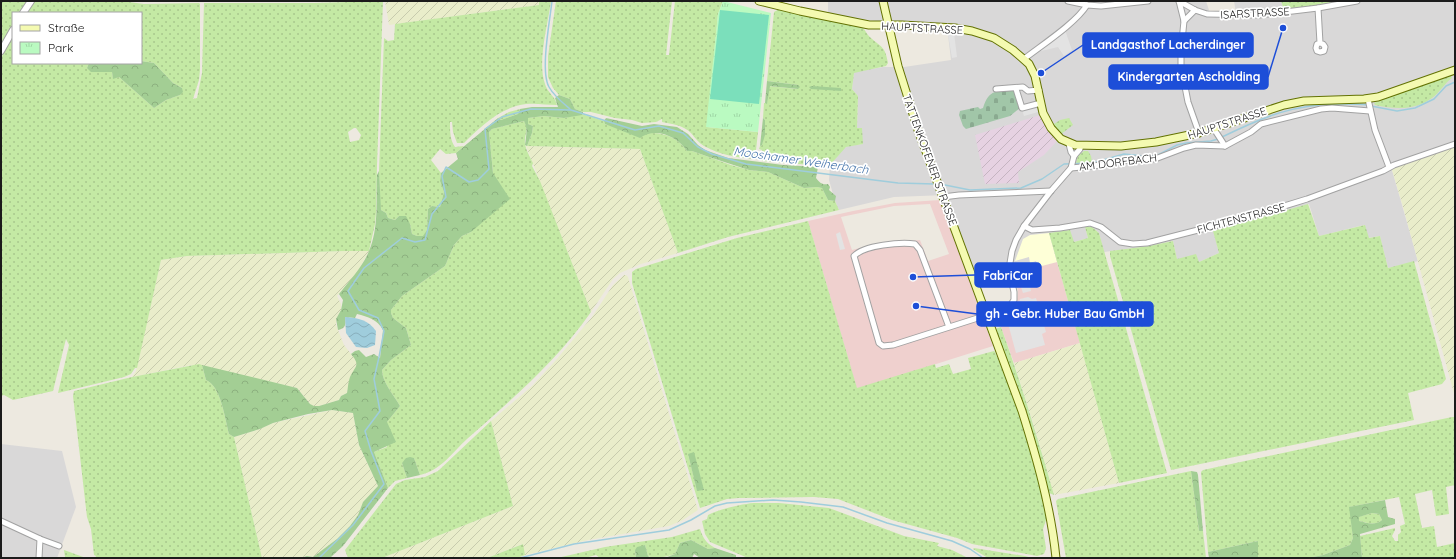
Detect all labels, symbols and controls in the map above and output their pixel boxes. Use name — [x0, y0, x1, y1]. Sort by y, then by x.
street label: ISARSTRASSE — [1220, 4, 1290, 22]
legend — [12, 12, 142, 64]
street label: HAUPTSTRASSE — [881, 19, 963, 37]
text: Straße — [48, 20, 85, 35]
callout: Landgasthof Lacherdinger — [1083, 33, 1253, 57]
text: Landgasthof Lacherdinger — [1091, 37, 1245, 52]
text: Park — [48, 40, 73, 55]
callout: Kindergarten Ascholding — [1109, 65, 1268, 89]
text: Kindergarten Ascholding — [1118, 69, 1260, 84]
street label: TATTENKOFENER STRASSE — [900, 92, 960, 228]
street label: HAUPTSTRASSE — [1186, 104, 1268, 142]
water label: Mooshamer Weiherbach — [732, 143, 870, 177]
street label: AM DORFBACH — [1078, 150, 1158, 174]
street label: FICHTENSTRASSE — [1195, 199, 1287, 237]
callout: FabriCar — [975, 263, 1041, 287]
text: FabriCar — [983, 268, 1033, 283]
callout: gh - Gebr. Huber Bau GmbH — [977, 302, 1153, 326]
text: gh - Gebr. Huber Bau GmbH — [985, 306, 1145, 321]

